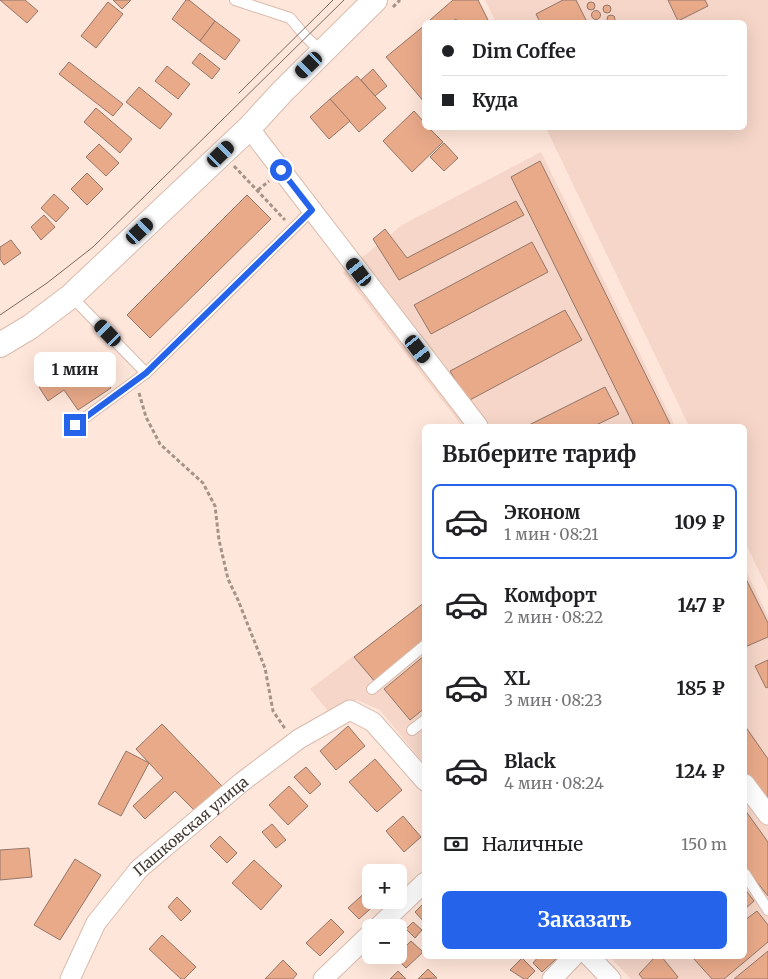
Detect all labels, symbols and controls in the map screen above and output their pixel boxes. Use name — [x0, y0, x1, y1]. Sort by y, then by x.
text: Dim Coffee — [472, 39, 576, 63]
car — [292, 49, 325, 81]
text: Куда — [472, 88, 518, 112]
car — [204, 138, 237, 170]
route start — [270, 159, 292, 181]
car — [123, 215, 156, 247]
car — [343, 256, 374, 288]
car — [92, 317, 123, 349]
car — [402, 333, 433, 365]
callout: 1 мин — [34, 352, 116, 388]
text: 1 мин — [51, 359, 99, 379]
route end — [64, 414, 86, 436]
text: Выберите тариф — [442, 440, 636, 468]
icon: car — [444, 499, 489, 544]
text: Эконом — [504, 500, 580, 524]
text: 109 ₽ — [675, 510, 725, 534]
text: 1 мин · 08:21 — [504, 524, 599, 544]
icon: car — [444, 582, 489, 627]
text: Комфорт — [504, 583, 597, 607]
text: 147 ₽ — [677, 593, 725, 617]
text: 2 мин · 08:22 — [504, 607, 603, 627]
icon: car — [444, 665, 489, 710]
text: XL — [504, 666, 530, 690]
text: 185 ₽ — [676, 676, 725, 700]
text: 3 мин · 08:23 — [504, 690, 602, 710]
icon: car — [444, 748, 489, 793]
text: Black — [504, 749, 556, 773]
text: 124 ₽ — [675, 759, 725, 783]
street label: Пашковская улица — [129, 772, 252, 880]
text: 4 мин · 08:24 — [504, 773, 604, 793]
icon: cash — [442, 830, 470, 858]
text: Наличные — [482, 832, 583, 856]
text: 150 m — [681, 834, 727, 854]
map controls — [362, 864, 407, 964]
button: + — [362, 864, 407, 909]
button: Заказать — [442, 891, 727, 949]
button: − — [362, 919, 407, 964]

